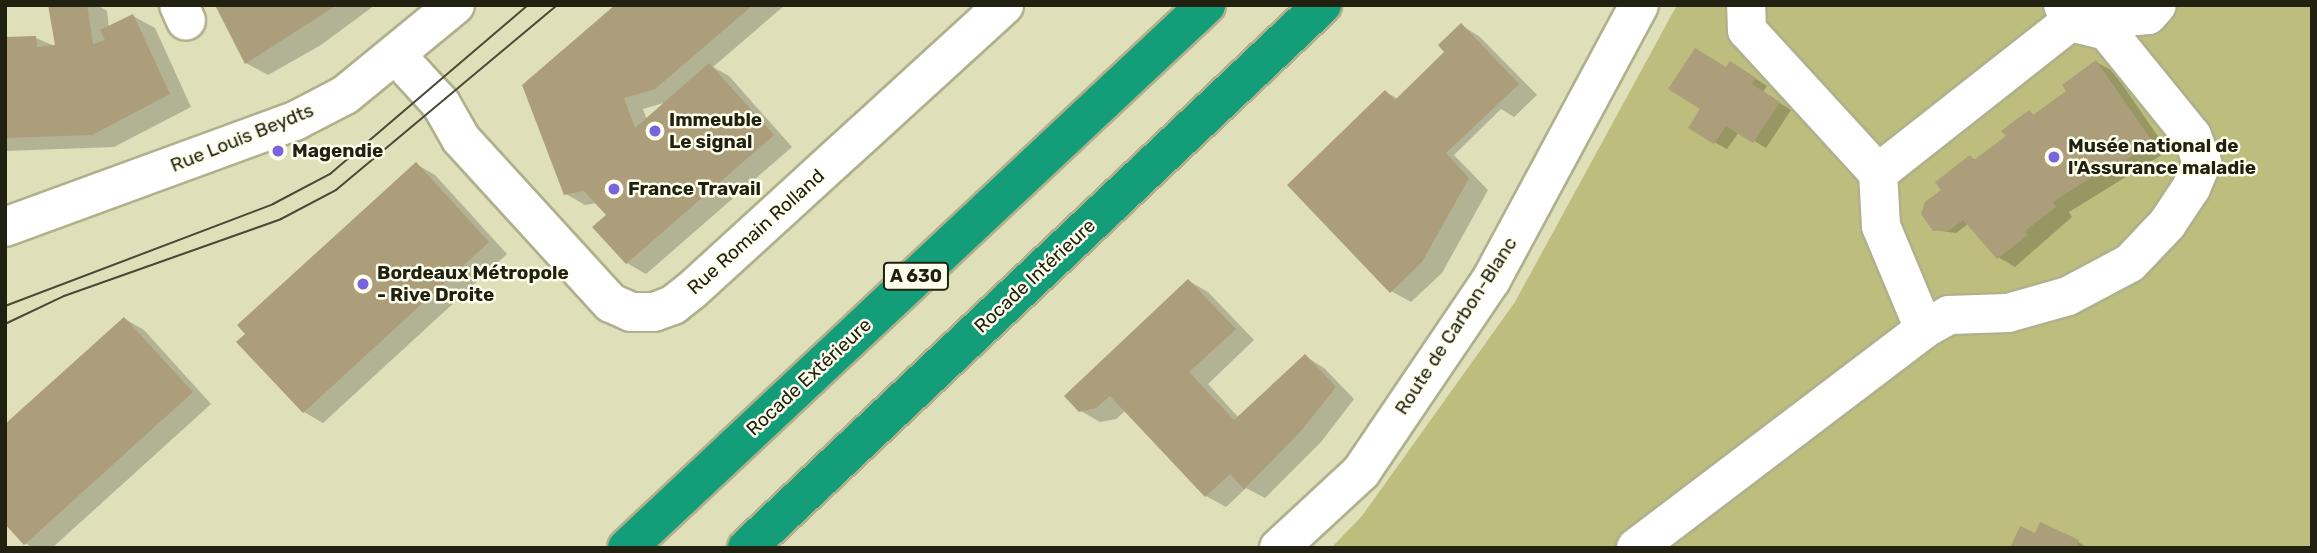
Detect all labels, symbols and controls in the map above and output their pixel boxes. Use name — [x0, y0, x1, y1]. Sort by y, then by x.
street label: Rue Louis Beydts — [167, 99, 317, 177]
place label: Immeuble Le signal — [669, 109, 762, 153]
marker: Immeuble Le signal — [647, 123, 663, 139]
place label: Musée national de l'Assurance maladie — [2068, 135, 2256, 179]
place label: Magendie — [292, 140, 383, 162]
marker: Magendie — [270, 143, 286, 159]
marker: Musée national de l'Assurance maladie — [2046, 149, 2062, 165]
street label: Rue Romain Rolland — [683, 165, 829, 299]
place label: France Travail — [628, 178, 761, 200]
marker: France Travail — [606, 181, 622, 197]
street label: Rocade Intérieure — [970, 214, 1100, 338]
street label: Route de Carbon-Blanc — [1390, 233, 1522, 419]
place label: Bordeaux Métropole - Rive Droite — [377, 262, 569, 306]
road number: A 630 — [881, 262, 951, 290]
marker: Bordeaux Métropole - Rive Droite — [355, 276, 371, 292]
street label: Rocade Extérieure — [742, 313, 876, 441]

